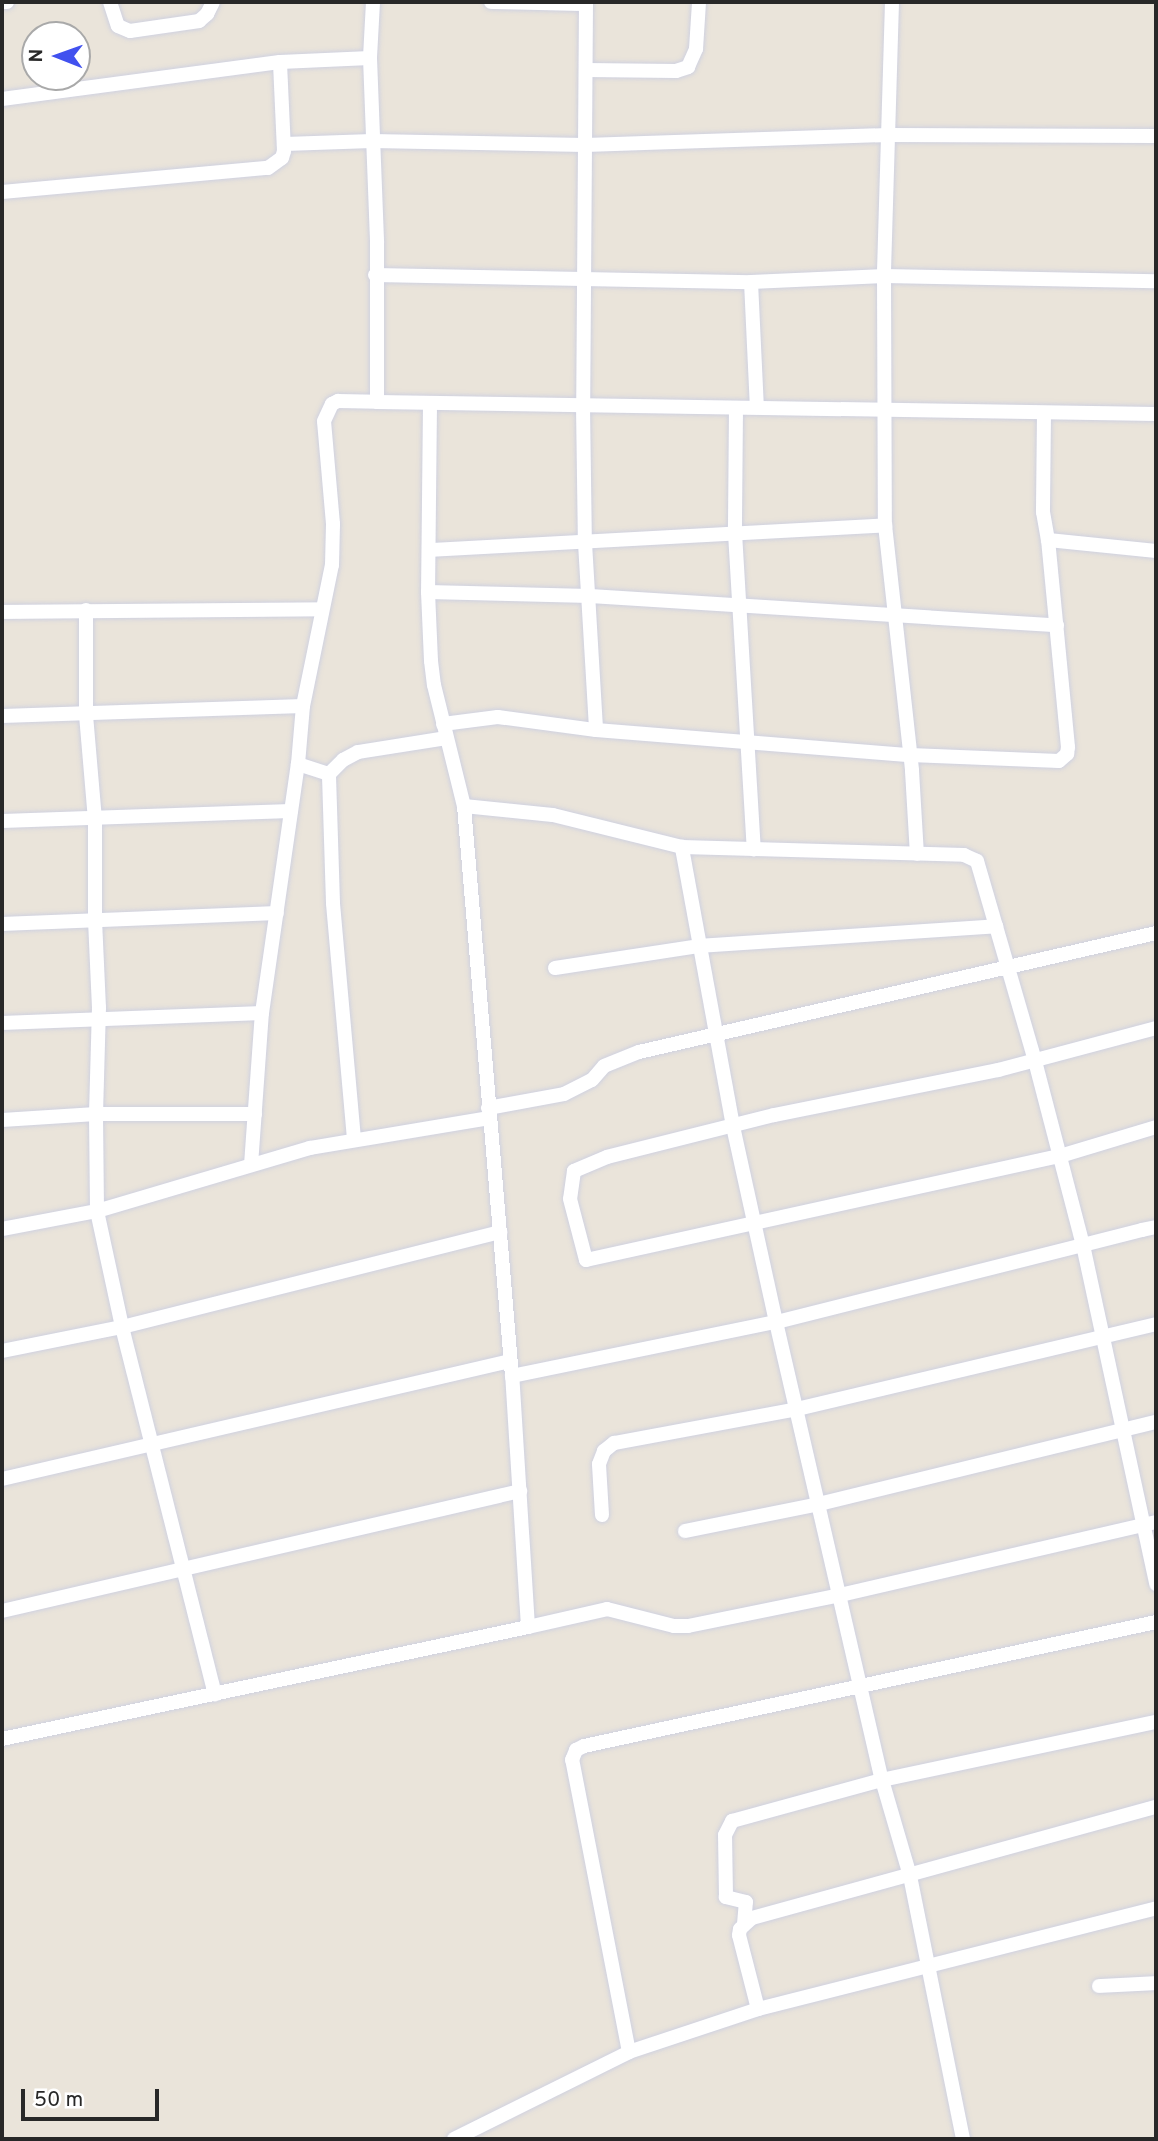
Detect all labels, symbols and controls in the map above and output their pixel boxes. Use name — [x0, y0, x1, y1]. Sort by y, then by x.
north arrow — [21, 21, 91, 91]
text: N — [25, 49, 49, 63]
scale bar — [24, 2074, 163, 2118]
text: 50 m — [34, 2087, 83, 2114]

